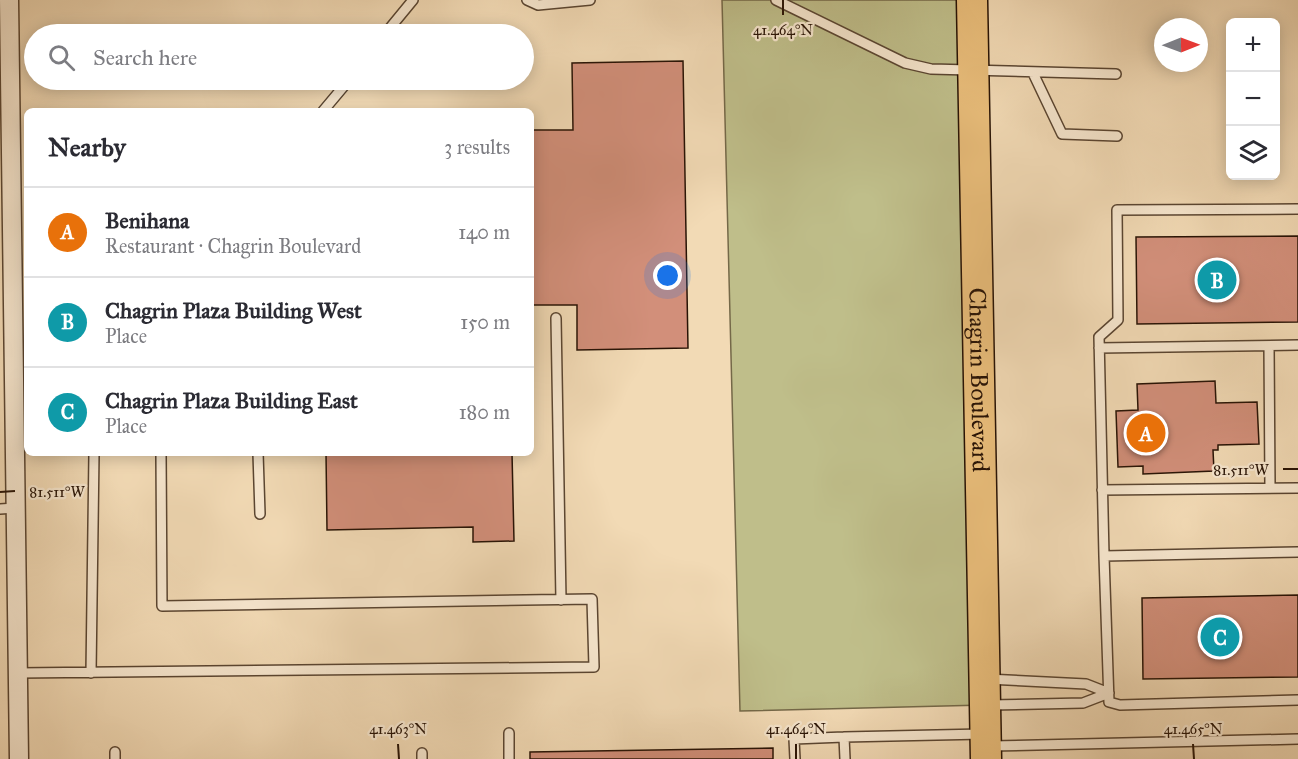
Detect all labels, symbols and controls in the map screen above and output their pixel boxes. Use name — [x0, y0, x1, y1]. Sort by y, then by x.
north arrow — [1154, 18, 1208, 72]
map controls — [1226, 18, 1280, 180]
button: + — [1226, 18, 1280, 72]
text: 41.464°N — [753, 21, 813, 39]
search box — [24, 24, 534, 90]
icon: search — [45, 41, 78, 74]
text: Search here — [93, 44, 197, 71]
button: − — [1226, 72, 1280, 126]
button: layers — [1226, 126, 1280, 180]
text: Nearby — [48, 131, 126, 163]
text: 3 results — [444, 135, 510, 159]
text: Benihana — [105, 207, 189, 234]
text: A — [61, 220, 74, 244]
text: 140 m — [458, 220, 510, 244]
text: Restaurant · Chagrin Boulevard — [105, 234, 361, 258]
pin: B — [1198, 258, 1236, 302]
your location — [653, 261, 682, 290]
street label: Chagrin Boulevard — [962, 287, 996, 473]
text: Chagrin Plaza Building West — [105, 297, 362, 324]
text: B — [61, 310, 74, 334]
text: 150 m — [460, 310, 510, 334]
text: Place — [105, 324, 147, 348]
text: Chagrin Plaza Building East — [105, 387, 358, 414]
text: C — [61, 400, 74, 424]
text: 180 m — [459, 400, 510, 424]
pin: A — [1126, 410, 1166, 456]
text: Place — [105, 414, 147, 438]
text: 81.511°W — [1213, 461, 1269, 479]
text: 81.511°W — [29, 483, 85, 501]
pin: C — [1200, 614, 1240, 660]
text: 41.463°N — [369, 720, 427, 738]
text: 41.464°N — [766, 720, 826, 738]
text: 41.465°N — [1164, 720, 1223, 738]

